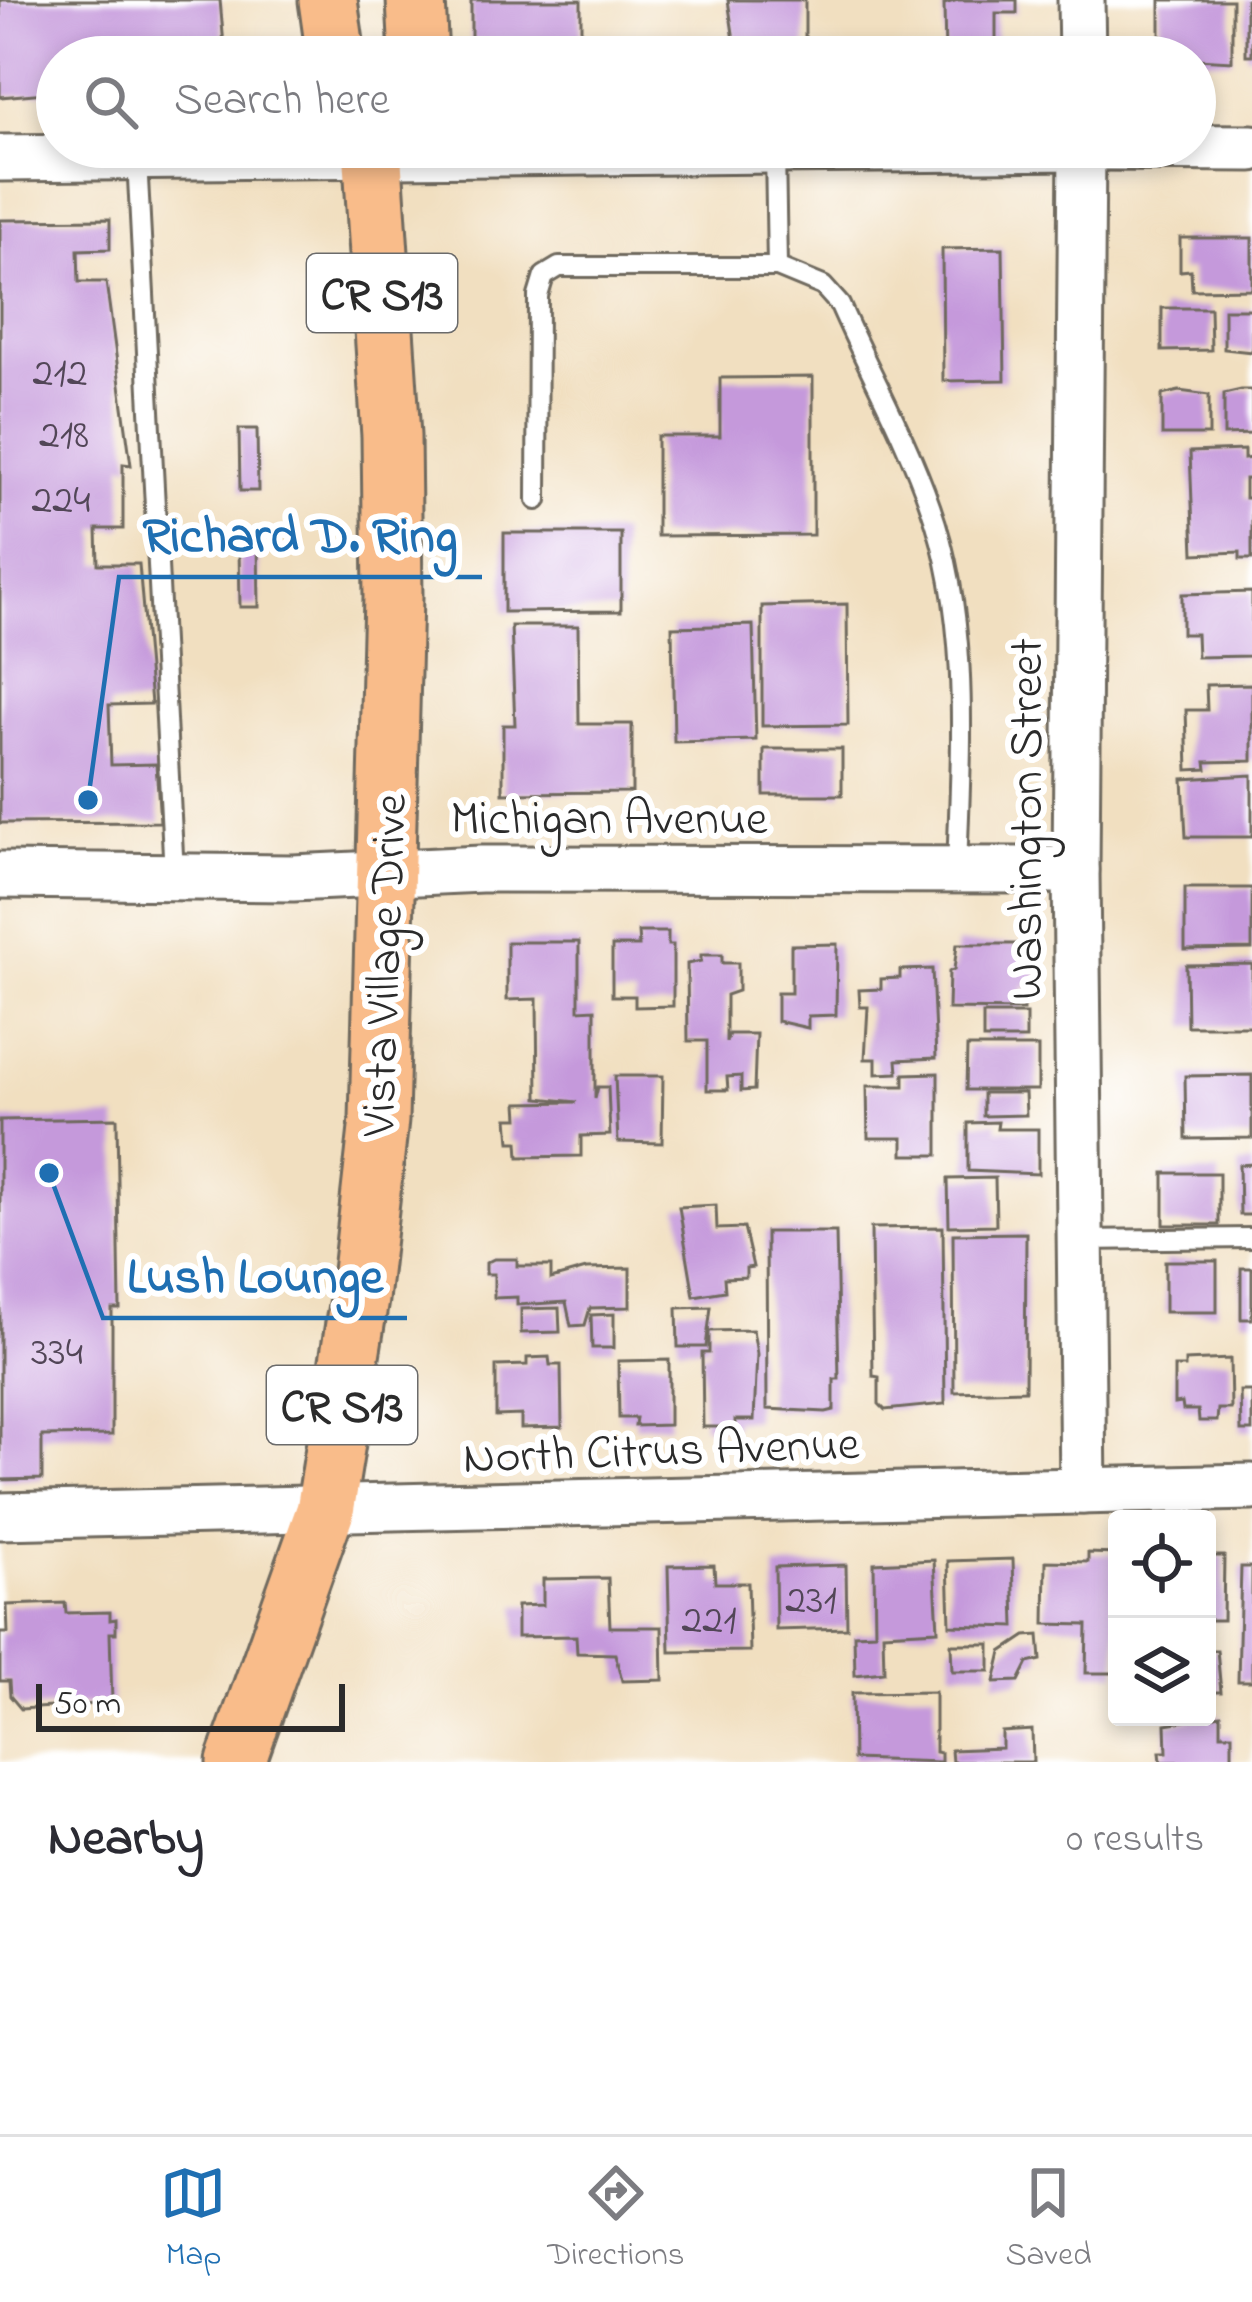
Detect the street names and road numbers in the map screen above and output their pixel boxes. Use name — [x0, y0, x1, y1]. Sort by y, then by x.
road number: CR S13 — [307, 254, 457, 332]
street label: Washington Street — [994, 638, 1065, 1000]
street label: Michigan Avenue — [450, 786, 768, 857]
street label: Vista Village Drive — [346, 792, 429, 1139]
road number: CR S13 — [267, 1366, 417, 1444]
street label: North Citrus Avenue — [462, 1411, 861, 1495]

